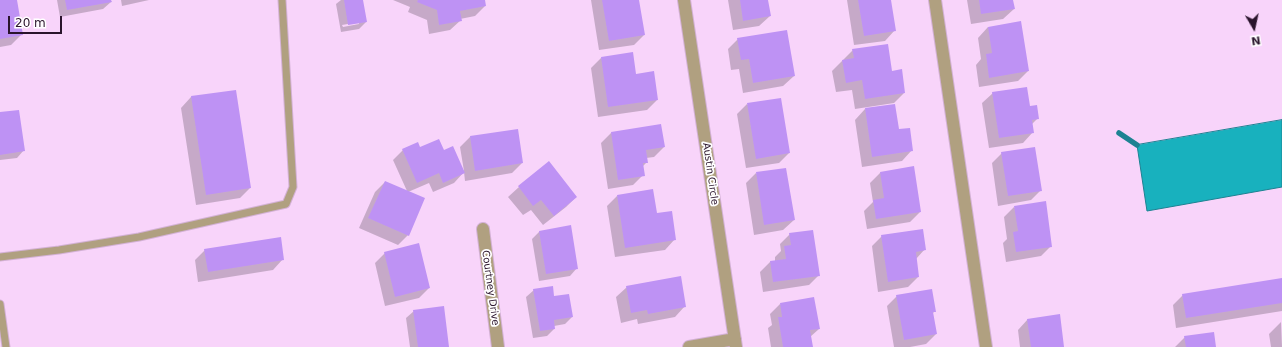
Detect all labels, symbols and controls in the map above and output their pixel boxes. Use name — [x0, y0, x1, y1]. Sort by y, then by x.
scale bar — [10, 8, 64, 34]
north arrow — [1234, 8, 1274, 48]
text: 20 m — [15, 16, 46, 30]
text: N — [1250, 33, 1262, 47]
street label: Austin Circle — [700, 142, 720, 206]
street label: Courtney Drive — [479, 250, 501, 326]

